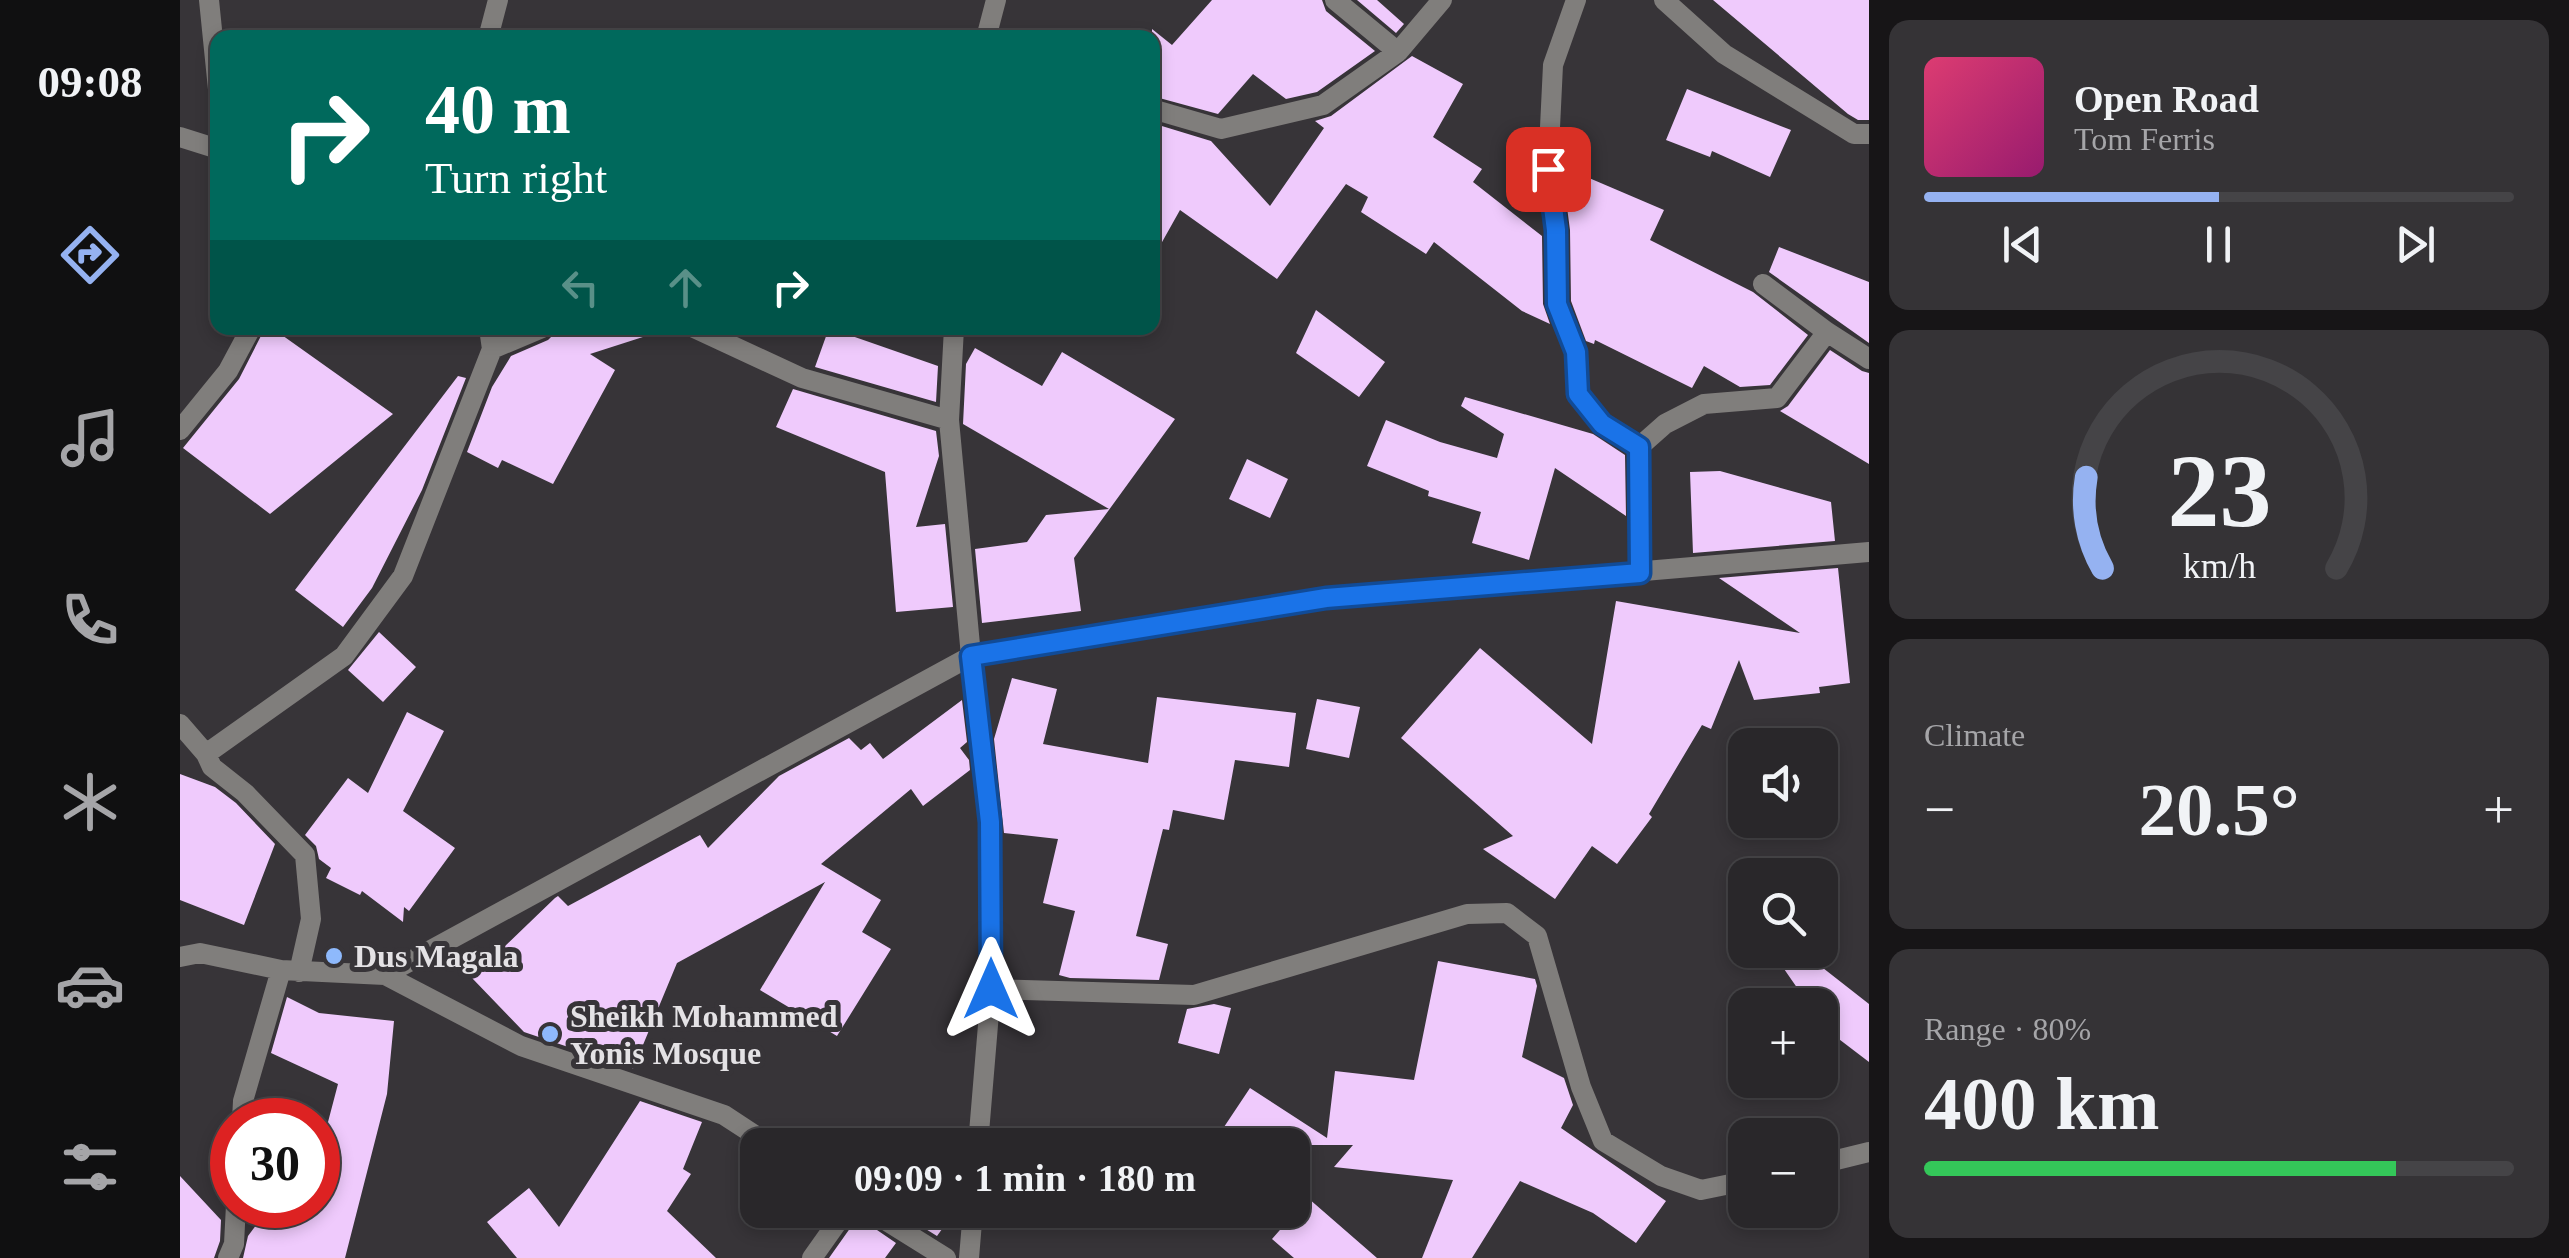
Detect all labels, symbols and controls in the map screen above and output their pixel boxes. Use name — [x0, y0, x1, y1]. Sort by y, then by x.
text: 09:08 — [38, 57, 143, 107]
icon: right — [260, 70, 390, 200]
text: 40 m — [425, 71, 571, 148]
text: Open Road — [2074, 78, 2259, 120]
text: Tom Ferris — [2074, 121, 2215, 157]
pin — [1506, 127, 1591, 212]
icon: arrive — [1521, 142, 1576, 197]
text: Turn right — [425, 153, 607, 203]
icon: previous — [1995, 217, 2050, 272]
icon: pause — [2191, 217, 2246, 272]
icon: next — [2388, 217, 2443, 272]
icon: directions — [55, 220, 125, 290]
icon: left — [553, 260, 608, 315]
icon: ahead — [658, 260, 713, 315]
icon: right — [763, 260, 818, 315]
icon: music — [55, 403, 125, 473]
text: 23 — [2167, 433, 2271, 548]
text: km/h — [2182, 546, 2256, 586]
icon: phone — [55, 585, 125, 655]
text: Climate — [1924, 717, 2025, 753]
map controls — [1728, 728, 1838, 1228]
button: sound — [1728, 728, 1838, 838]
icon: climate — [55, 767, 125, 837]
text: 20.5° — [2138, 768, 2300, 851]
text: − — [1924, 779, 1955, 840]
text: + — [2483, 779, 2514, 840]
button: search — [1728, 858, 1838, 968]
position arrow — [939, 937, 1043, 1041]
place label: Dus Magala — [354, 938, 518, 974]
marker: Dus Magala — [323, 945, 345, 967]
icon: car — [55, 950, 125, 1020]
button: + — [1728, 988, 1838, 1098]
place label: Sheikh Mohammed Yonis Mosque — [570, 998, 838, 1071]
text: Range · 80% — [1924, 1011, 2091, 1047]
marker: Sheikh Mohammed Yonis Mosque — [539, 1023, 561, 1045]
text: 400 km — [1924, 1062, 2159, 1145]
speed limit sign: 30 — [210, 1098, 340, 1228]
button: − — [1728, 1118, 1838, 1228]
icon: filters — [55, 1132, 125, 1202]
text: 09:09 · 1 min · 180 m — [854, 1157, 1196, 1199]

